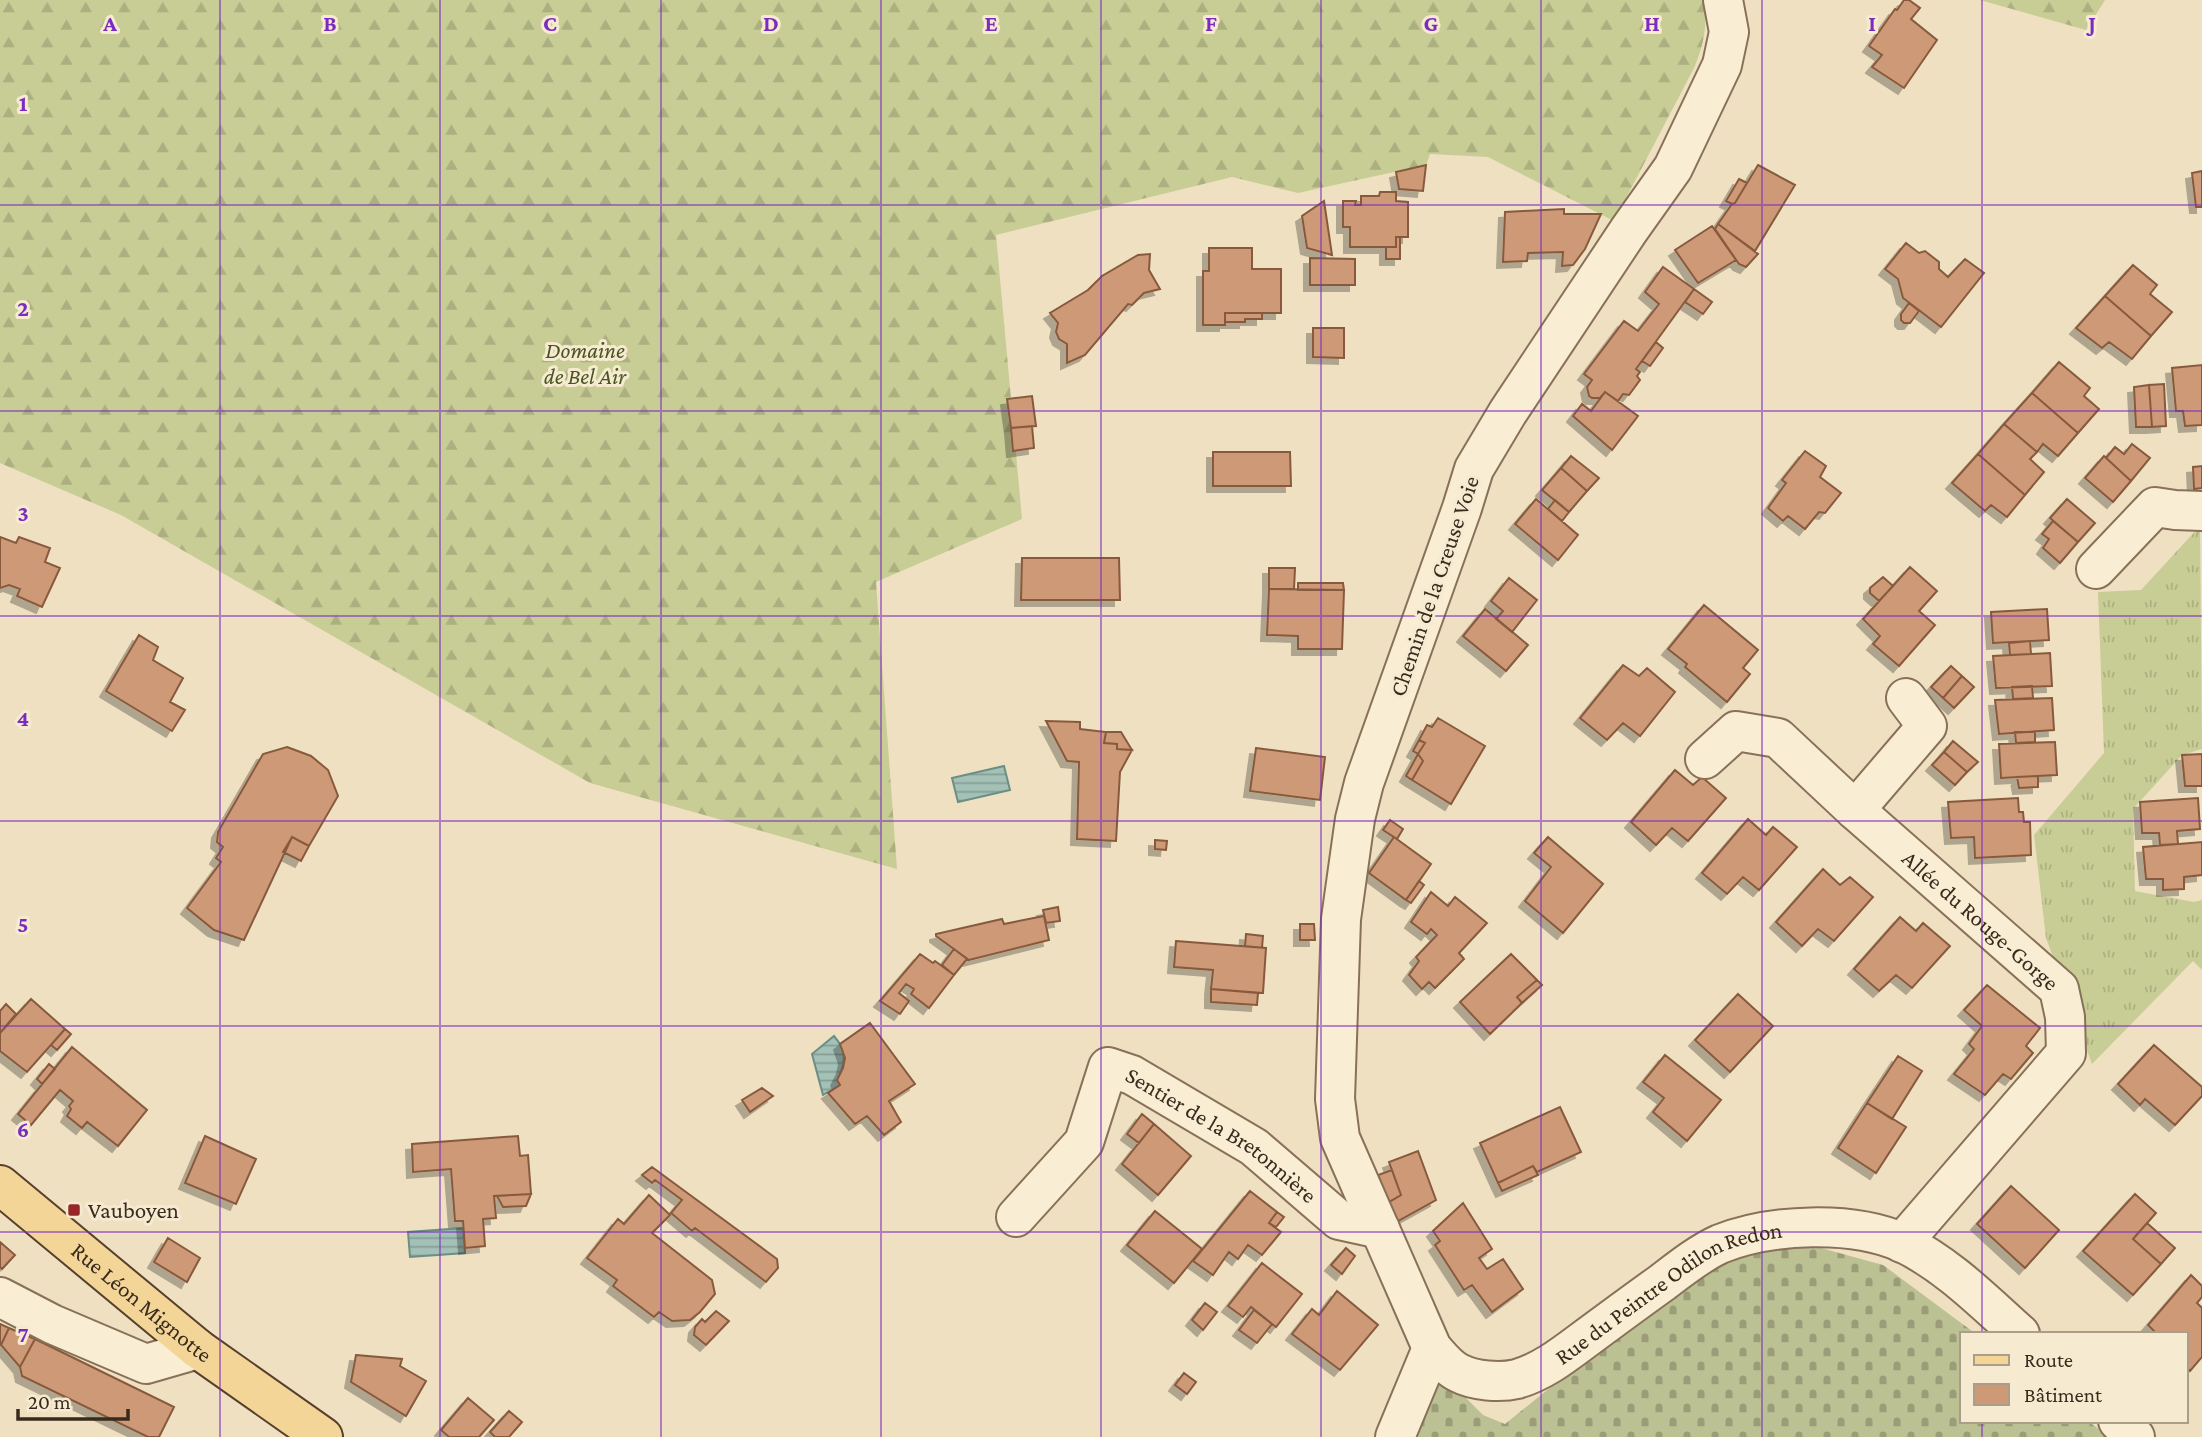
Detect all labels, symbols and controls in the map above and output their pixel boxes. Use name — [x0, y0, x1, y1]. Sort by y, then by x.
text: A — [102, 10, 117, 36]
text: B — [323, 10, 337, 36]
text: C — [543, 10, 557, 36]
text: D — [763, 10, 779, 36]
text: E — [984, 10, 998, 36]
text: F — [1205, 10, 1217, 36]
text: G — [1424, 10, 1439, 36]
text: H — [1644, 10, 1660, 36]
text: I — [1868, 10, 1876, 36]
text: J — [2086, 10, 2096, 36]
text: 1 — [19, 90, 28, 116]
text: 2 — [17, 295, 29, 321]
park label: Domaine de Bel Air — [544, 337, 627, 389]
street label: Chemin de la Creuse Voie — [1384, 472, 1484, 700]
text: 3 — [17, 500, 29, 526]
text: 4 — [17, 705, 29, 731]
street label: Allée du Rouge-Gorge — [1897, 845, 2064, 996]
text: 5 — [17, 911, 29, 937]
street label: Sentier de la Bretonnière — [1121, 1061, 1322, 1208]
text: 6 — [17, 1116, 29, 1142]
place label: Vauboyen — [88, 1197, 179, 1223]
marker: Vauboyen — [66, 1202, 82, 1218]
street label: Rue du Peintre Odilon Redon — [1550, 1216, 1784, 1370]
street label: Rue Léon Mignotte — [66, 1237, 217, 1368]
text: 7 — [17, 1321, 29, 1347]
legend — [1960, 1332, 2188, 1423]
text: Route — [2024, 1348, 2073, 1372]
scale bar — [18, 1378, 128, 1422]
text: Bâtiment — [2024, 1383, 2103, 1407]
text: 20 m — [28, 1390, 71, 1414]

